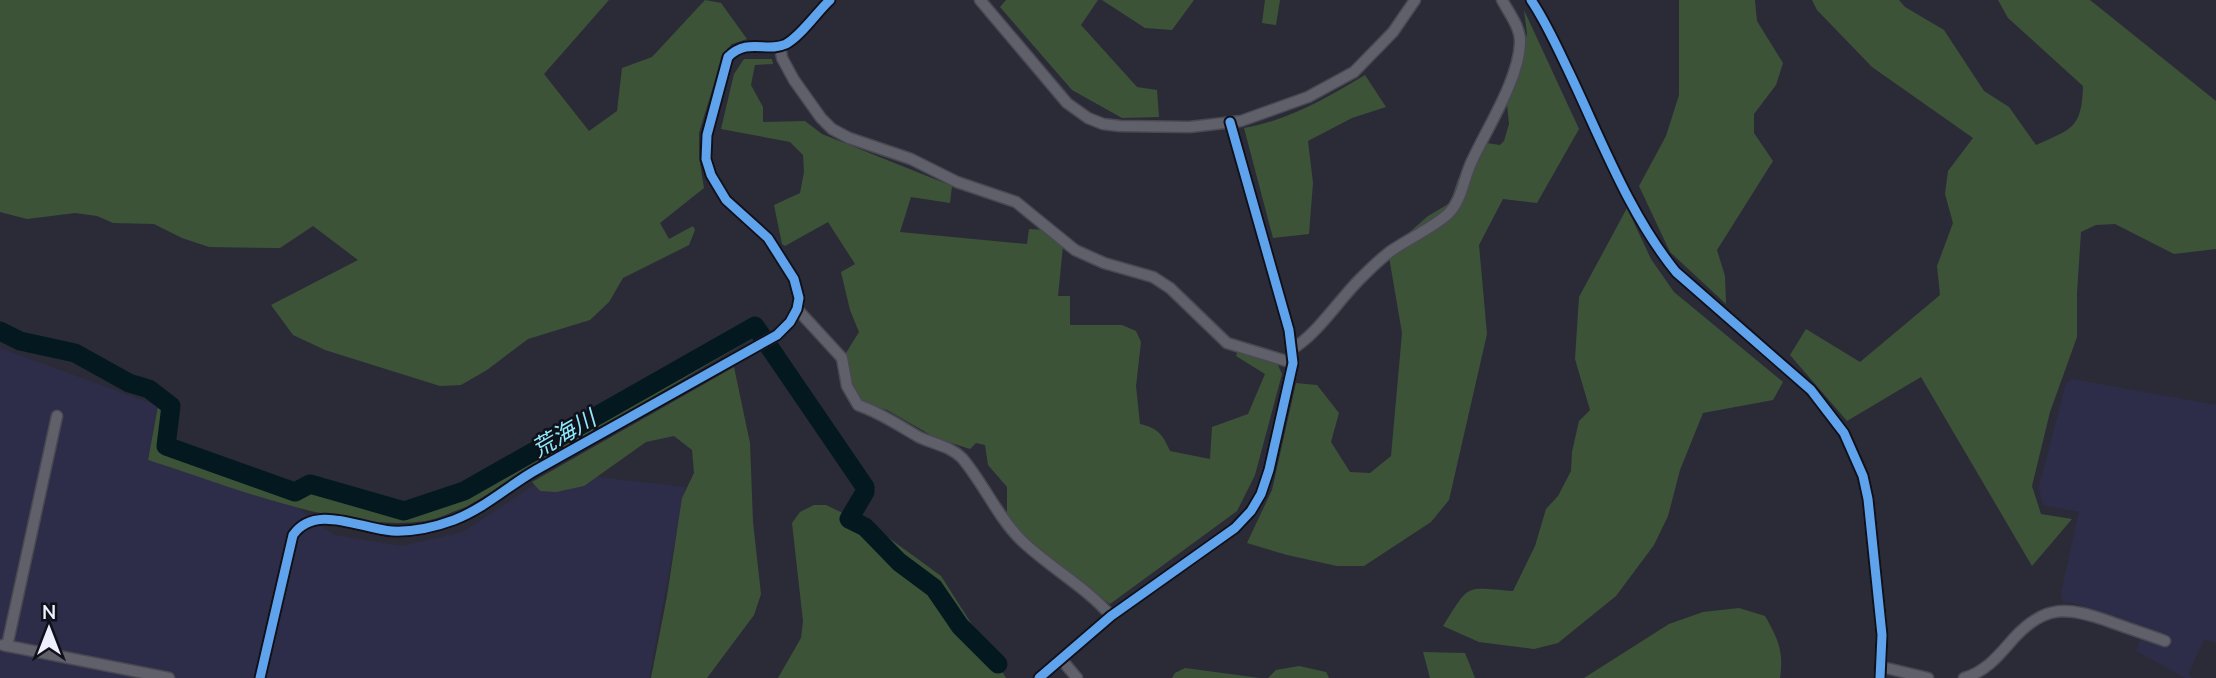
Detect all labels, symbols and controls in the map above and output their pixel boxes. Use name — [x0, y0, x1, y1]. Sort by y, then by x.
water label: 荒海川 — [526, 402, 604, 465]
north arrow — [14, 594, 84, 664]
text: N — [42, 600, 56, 626]

